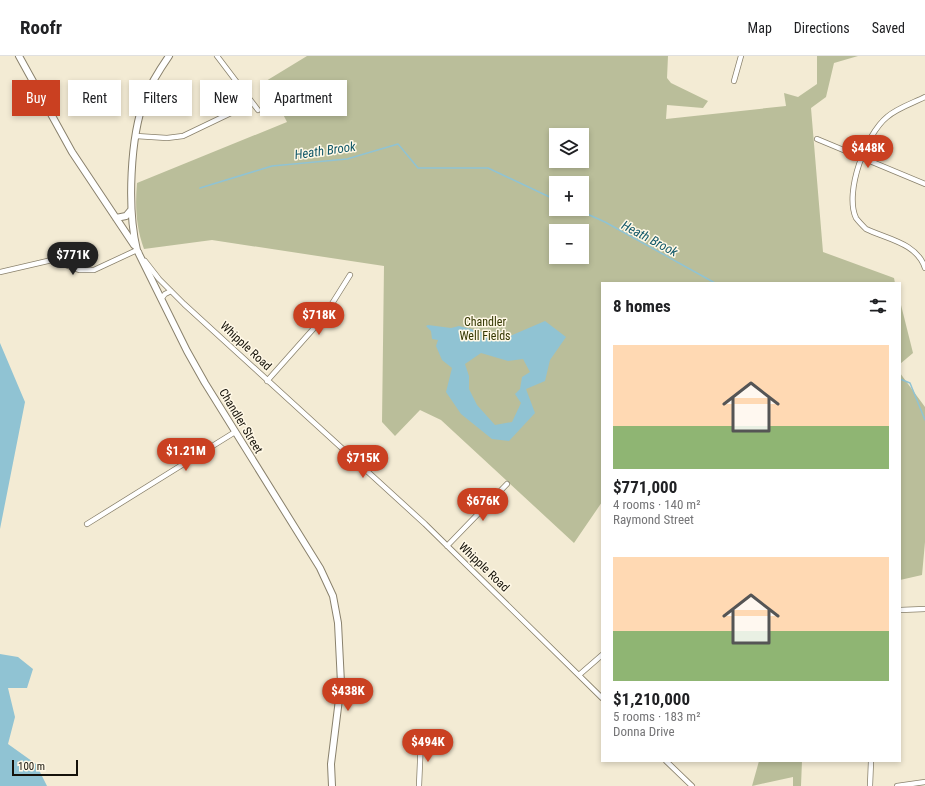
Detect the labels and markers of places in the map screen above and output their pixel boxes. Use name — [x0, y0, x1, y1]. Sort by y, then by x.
pin: $448K — [840, 135, 896, 169]
pin: $771K — [45, 242, 101, 276]
pin: $718K — [291, 302, 347, 336]
pin: $1.21M — [153, 438, 219, 472]
pin: $715K — [335, 445, 391, 479]
pin: $676K — [455, 488, 511, 522]
pin: $438K — [320, 678, 376, 712]
pin: $494K — [400, 729, 456, 763]

